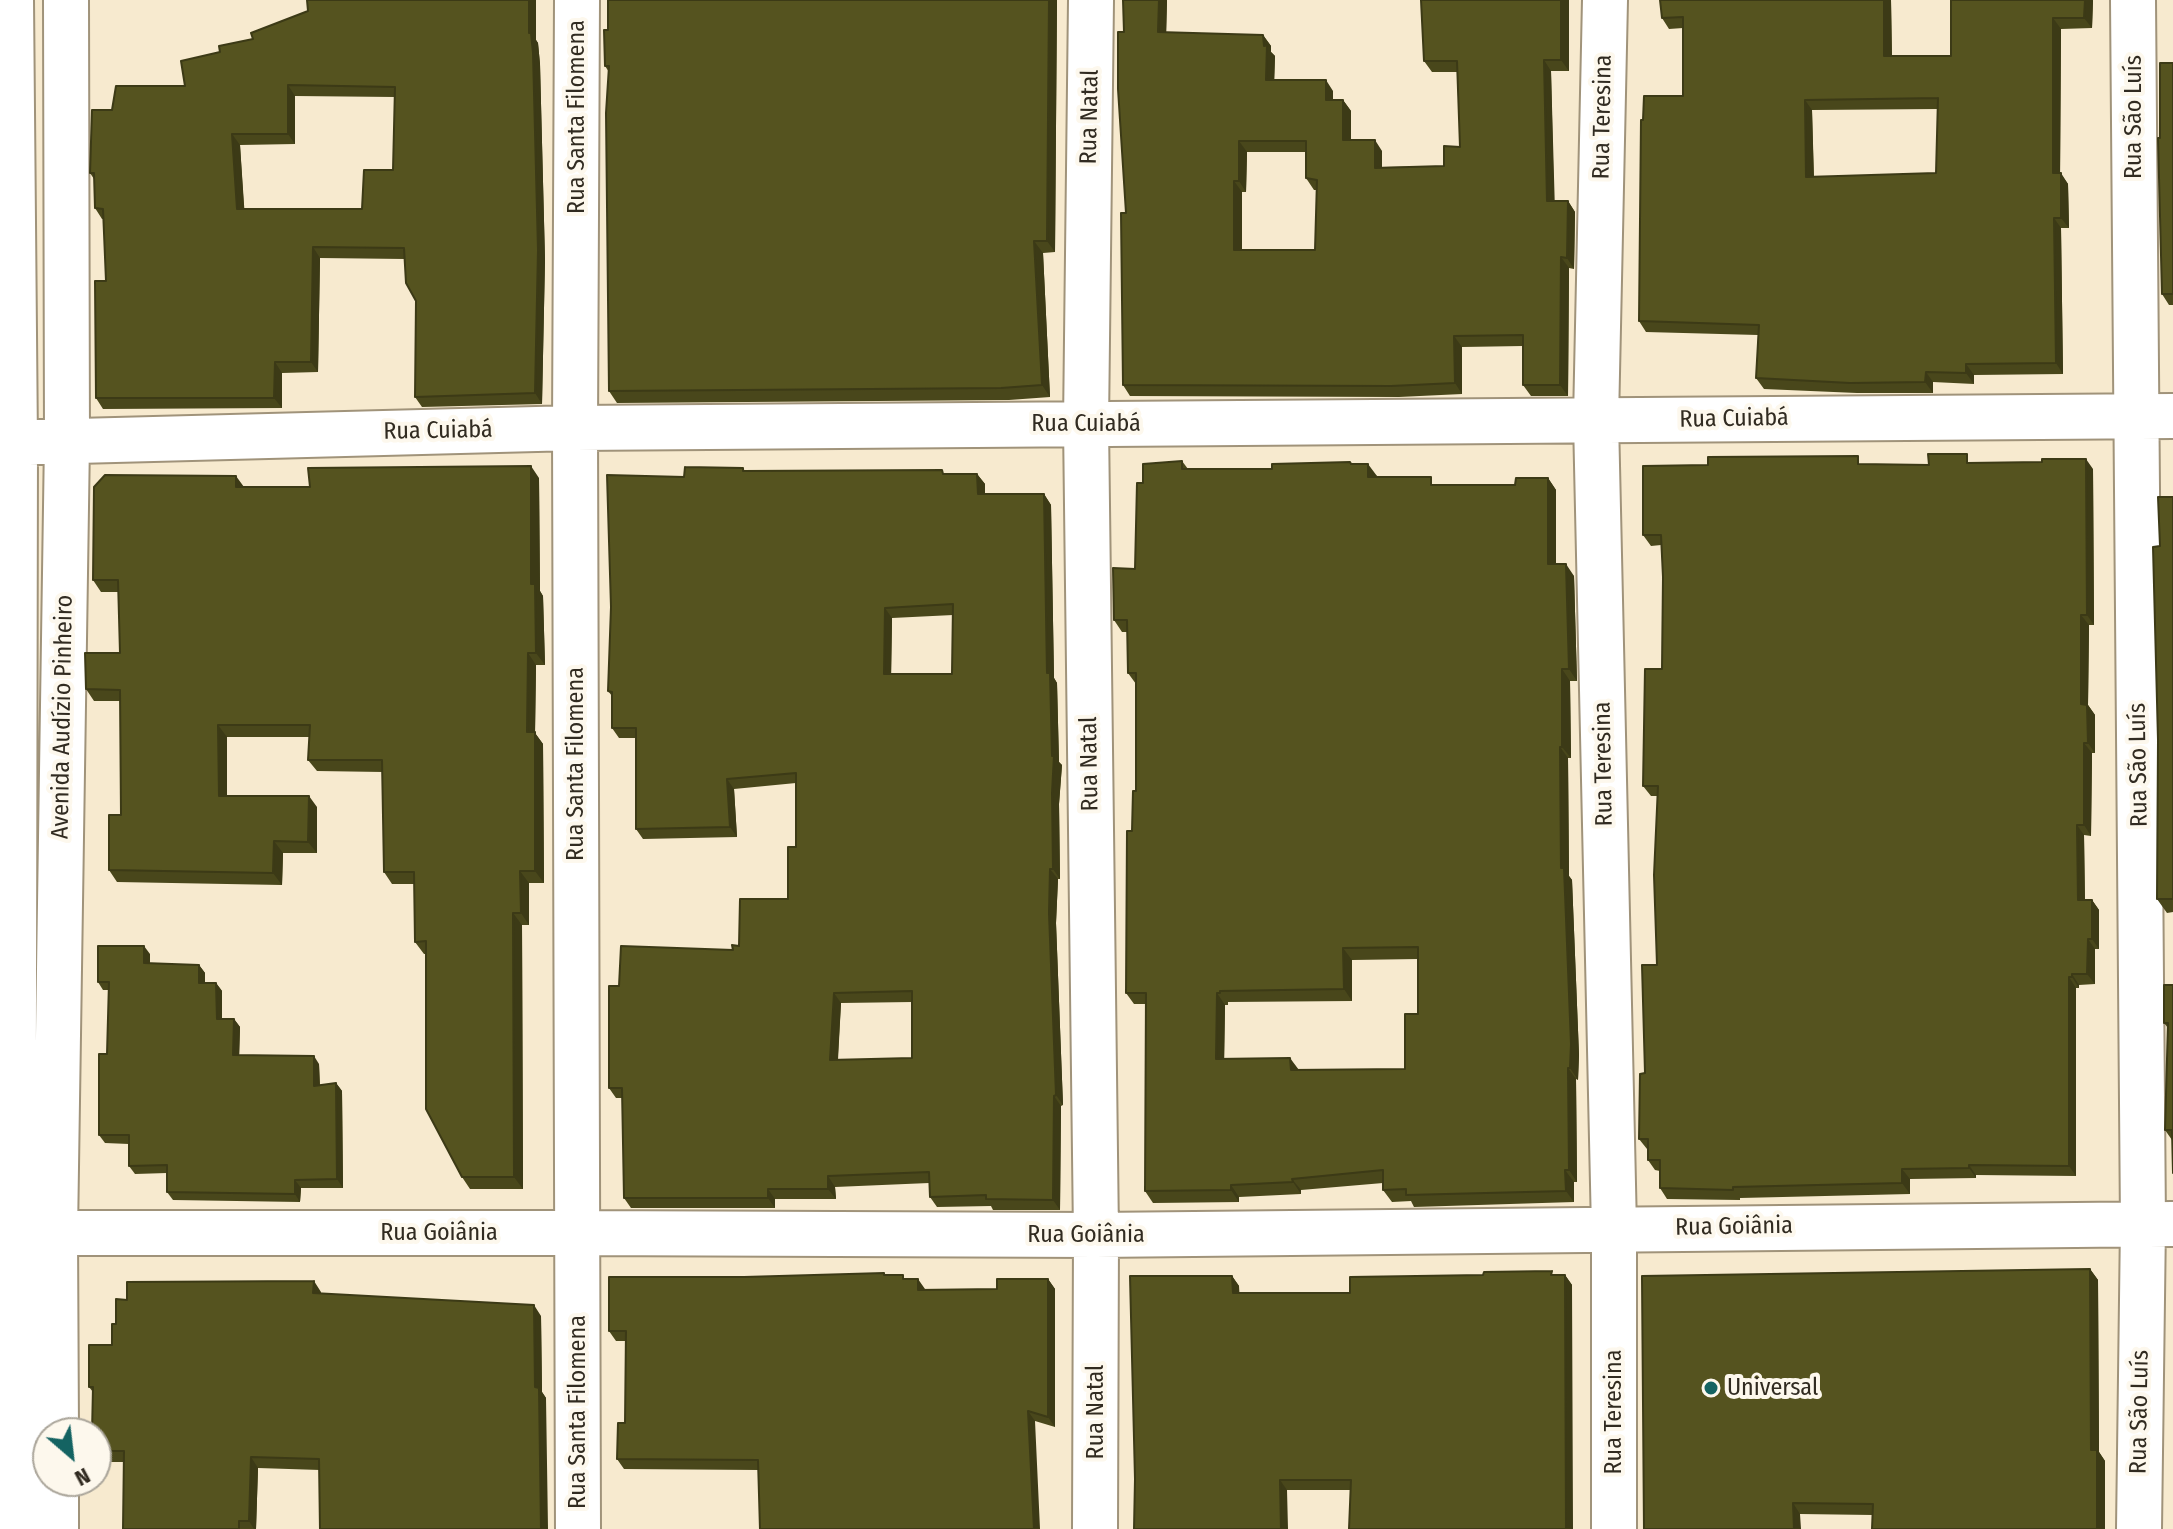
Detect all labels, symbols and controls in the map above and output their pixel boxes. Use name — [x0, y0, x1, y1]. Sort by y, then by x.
street label: Rua Santa Filomena — [563, 20, 591, 214]
street label: Rua Teresina — [1588, 54, 1618, 180]
street label: Rua São Luís — [2120, 55, 2148, 179]
street label: Rua Natal — [1075, 69, 1105, 165]
street label: Rua Cuiabá — [1679, 404, 1789, 434]
street label: Rua Cuiabá — [1031, 410, 1141, 438]
street label: Rua Cuiabá — [383, 416, 493, 446]
street label: Avenida Audízio Pinheiro — [46, 595, 80, 839]
street label: Rua Santa Filomena — [562, 667, 590, 861]
street label: Rua Teresina — [1589, 701, 1619, 827]
street label: Rua São Luís — [2124, 703, 2154, 827]
street label: Rua Natal — [1075, 716, 1105, 812]
street label: Rua Goiânia — [1675, 1212, 1793, 1242]
street label: Rua Goiânia — [380, 1219, 498, 1247]
street label: Rua Goiânia — [1027, 1221, 1145, 1249]
street label: Rua Santa Filomena — [564, 1315, 592, 1509]
street label: Rua Teresina — [1600, 1350, 1628, 1474]
street label: Rua São Luís — [2125, 1350, 2155, 1474]
street label: Rua Natal — [1082, 1365, 1110, 1459]
place label: Universal — [1727, 1374, 1818, 1402]
marker: Universal — [1702, 1379, 1720, 1397]
north arrow — [32, 1417, 112, 1497]
text: N — [70, 1462, 95, 1492]

